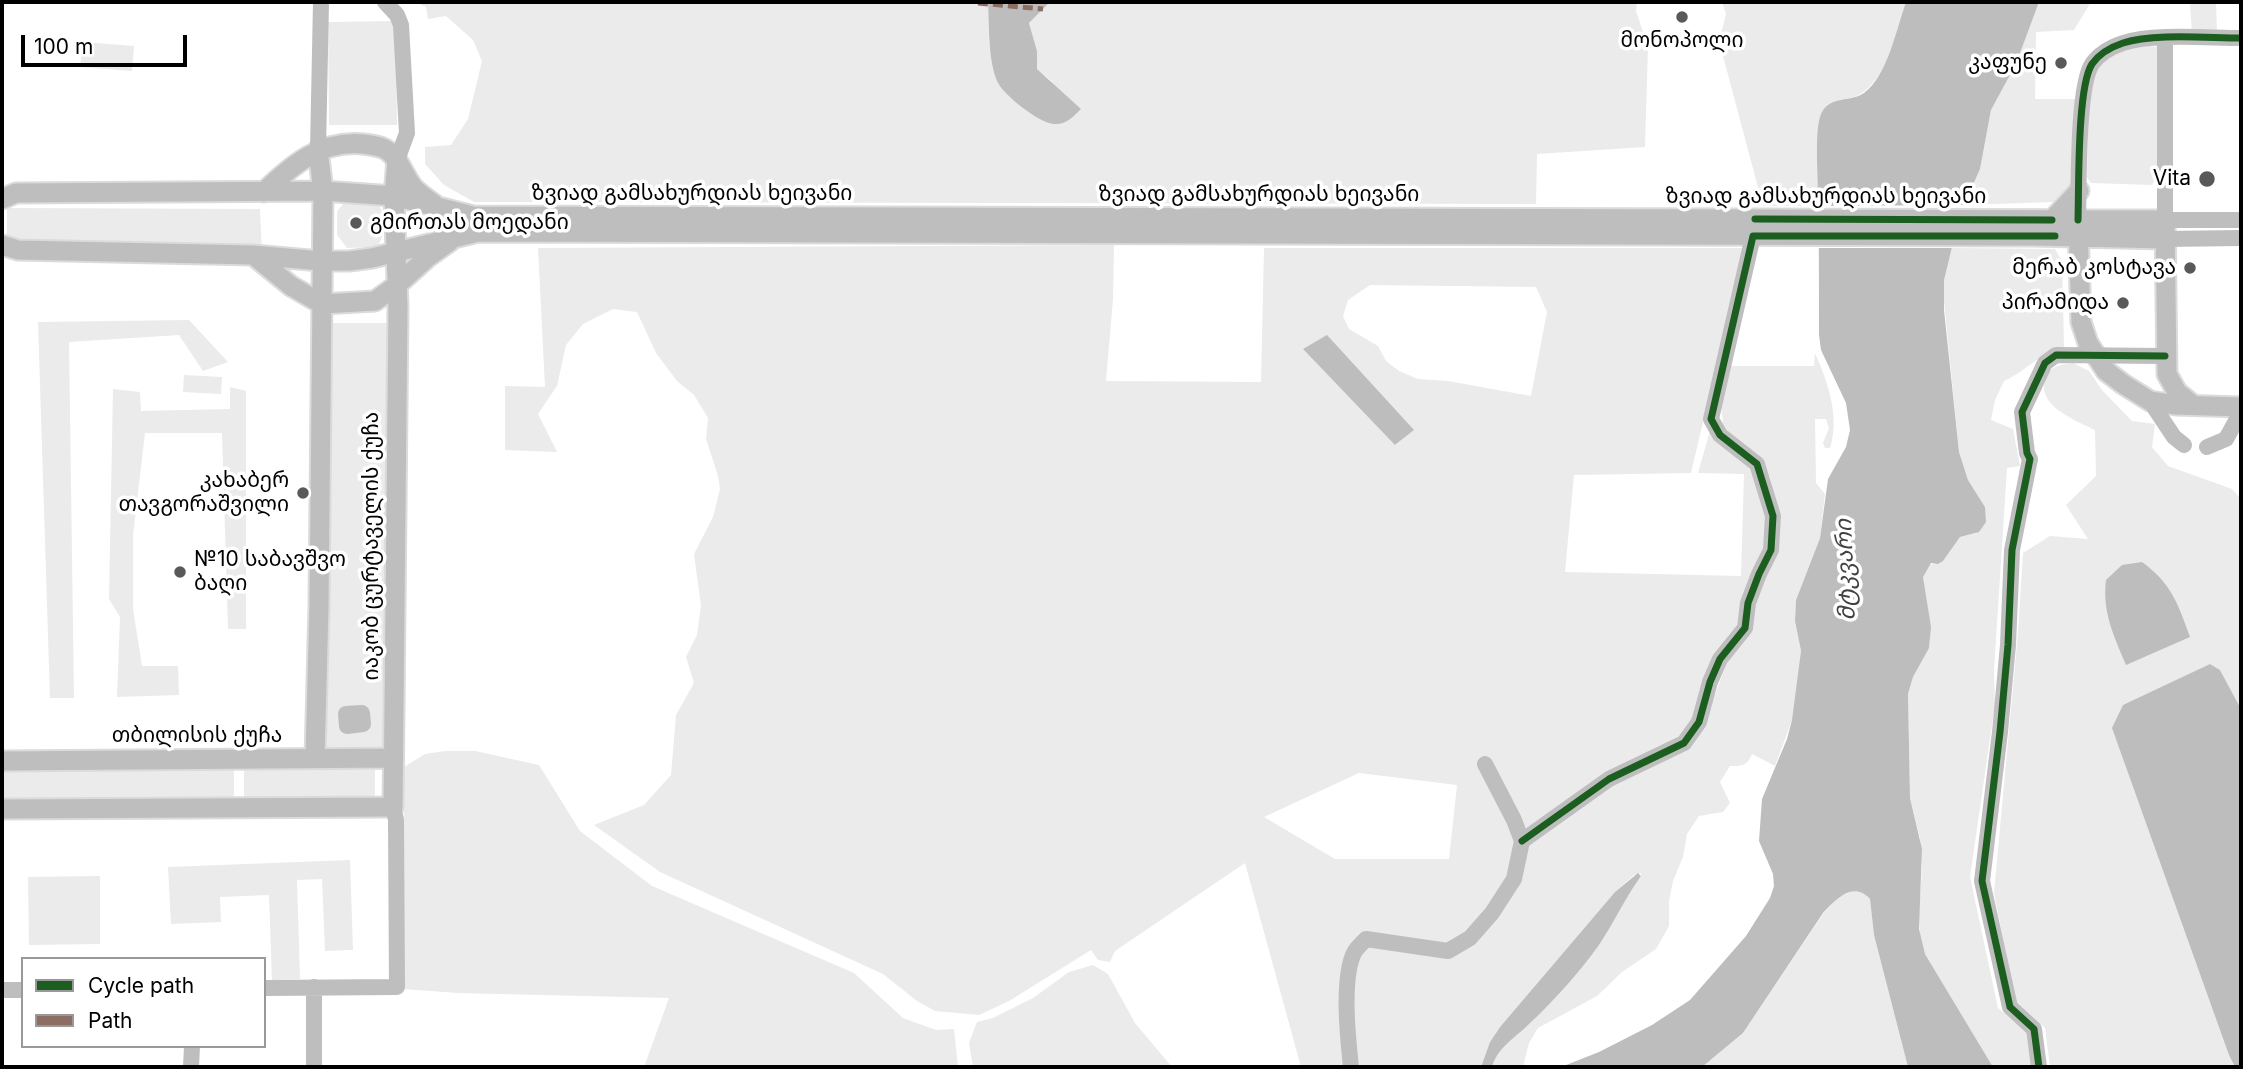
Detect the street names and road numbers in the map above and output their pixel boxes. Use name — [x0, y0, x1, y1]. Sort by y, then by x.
street label: ზვიად გამსახურდიას ხეივანი — [532, 181, 852, 207]
street label: ზვიად გამსახურდიას ხეივანი — [1099, 182, 1419, 208]
street label: ზვიად გამსახურდიას ხეივანი — [1666, 184, 1986, 210]
street label: იაკობ ცურტაველის ქუჩა — [359, 412, 385, 680]
street label: თბილისის ქუჩა — [112, 723, 282, 749]

